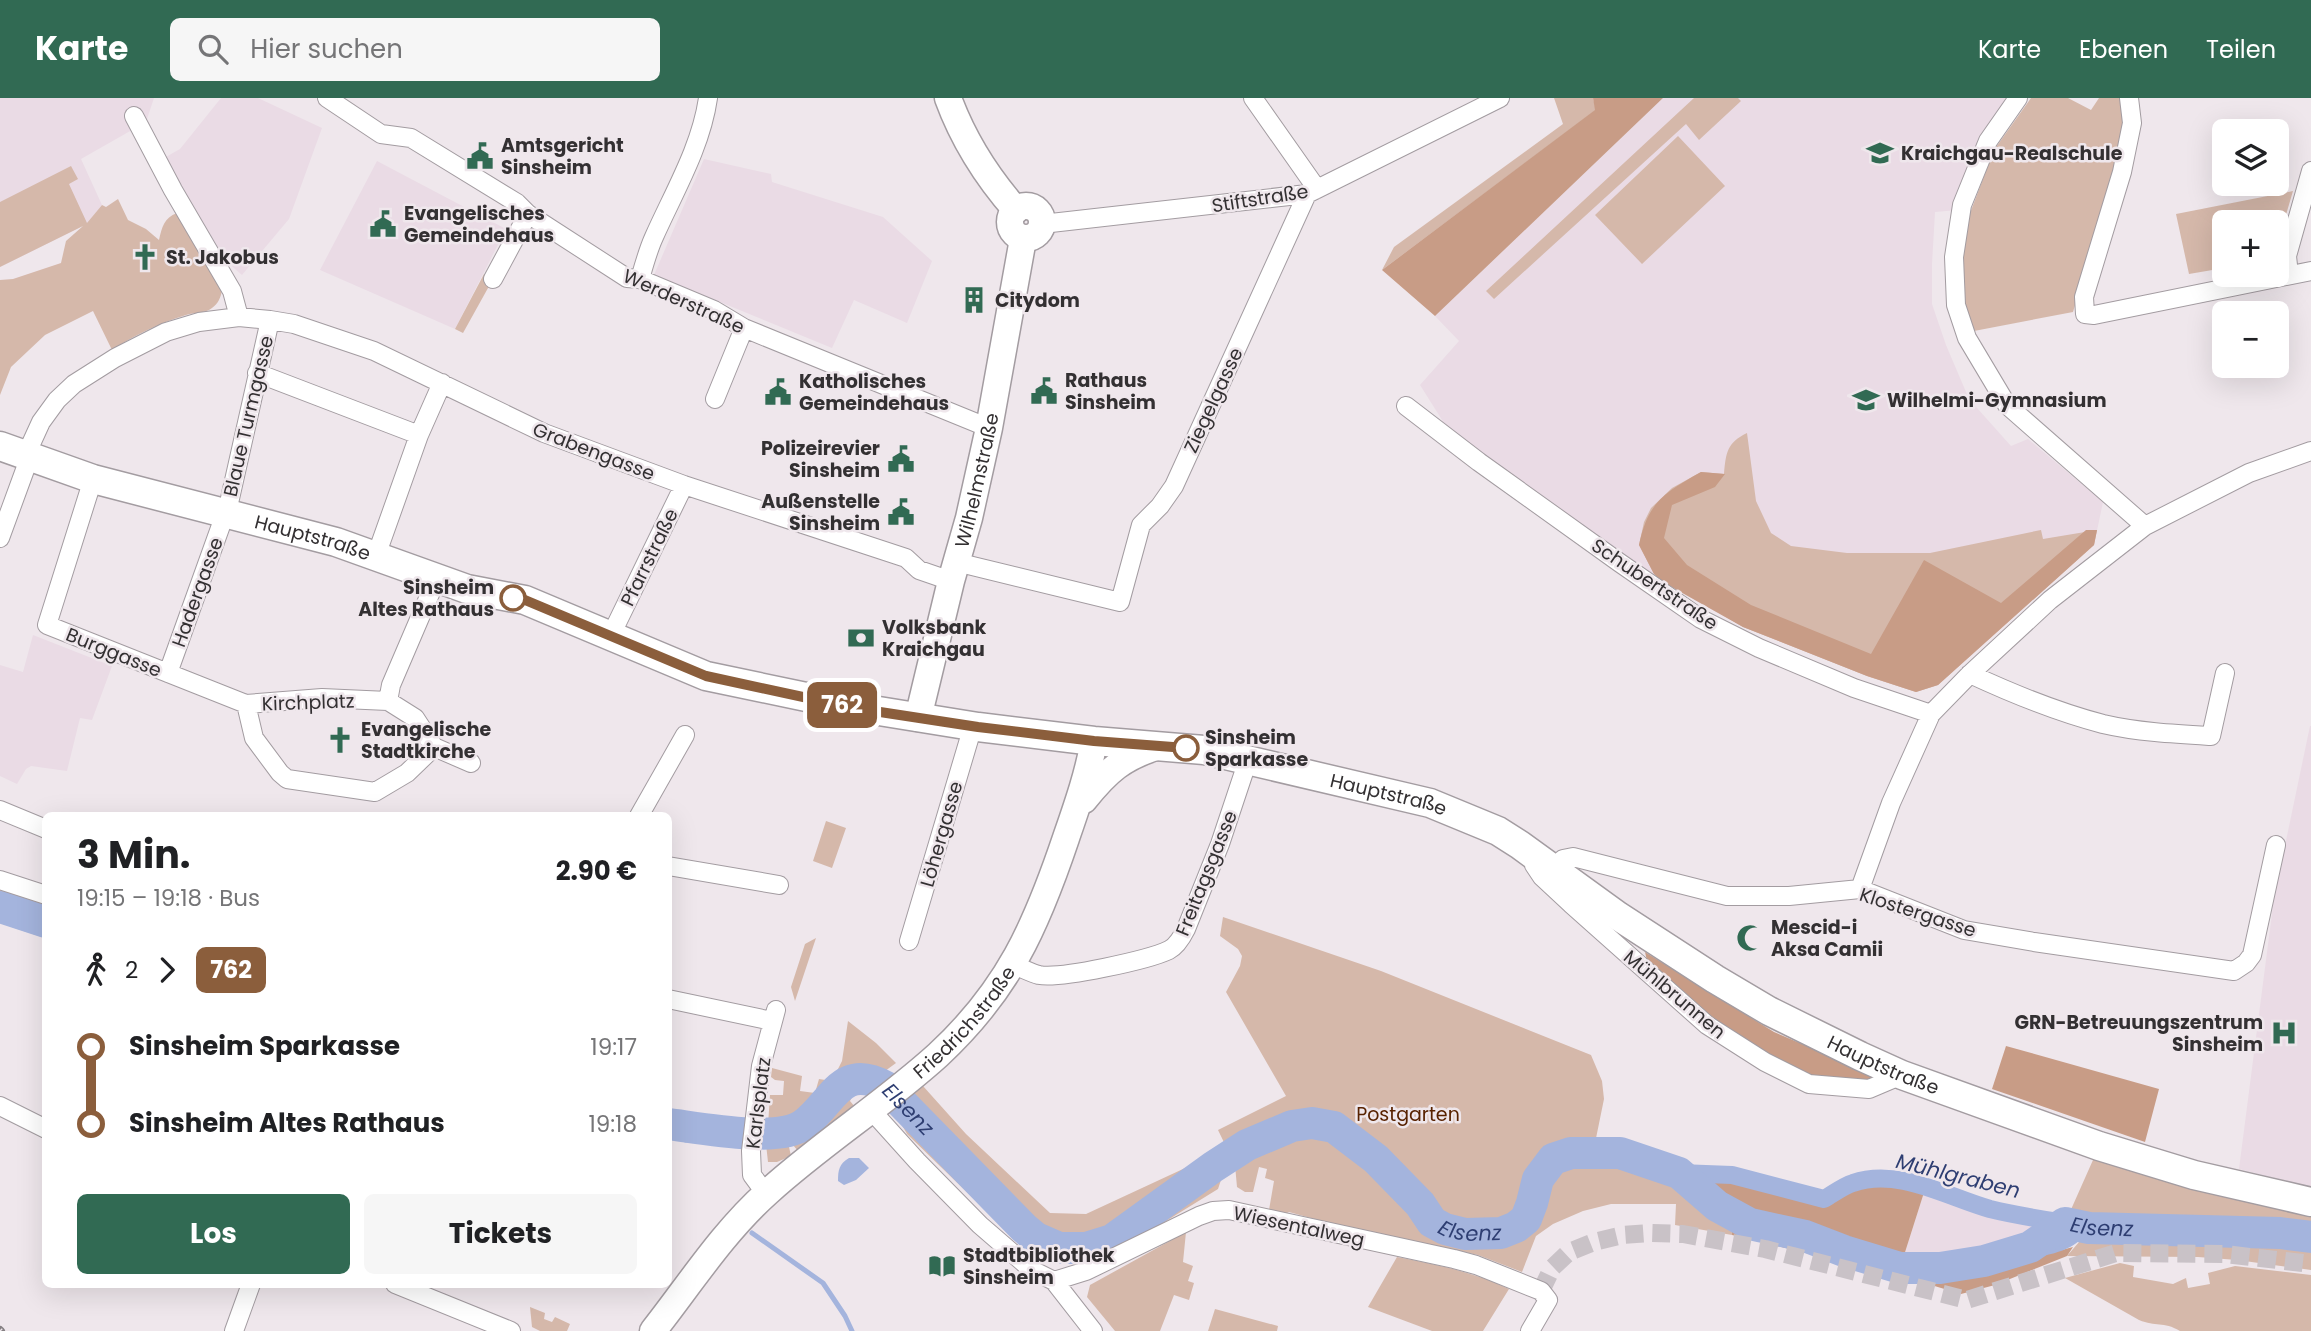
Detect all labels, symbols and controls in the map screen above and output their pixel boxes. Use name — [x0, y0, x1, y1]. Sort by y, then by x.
search box — [170, 18, 660, 81]
text: Karte — [35, 25, 128, 72]
icon: search — [194, 30, 232, 68]
text: Hier suchen — [250, 31, 403, 67]
text: Karte — [1978, 33, 2041, 66]
text: Ebenen — [2079, 33, 2168, 66]
text: Teilen — [2206, 33, 2276, 66]
map controls — [2212, 119, 2289, 378]
button: layers — [2212, 119, 2289, 196]
place label: Amtsgericht Sinsheim — [501, 132, 624, 181]
school or university icon: Kraichgau-Realschule — [1865, 138, 1895, 168]
place label: Kraichgau-Realschule — [1901, 140, 2123, 167]
public building icon: Amtsgericht Sinsheim — [465, 141, 495, 171]
street label: Stiftstraße — [1210, 178, 1310, 219]
place label: Evangelisches Gemeindehaus — [404, 200, 554, 249]
public building icon: Evangelisches Gemeindehaus — [368, 209, 398, 239]
button: + — [2212, 210, 2289, 287]
church icon: St. Jakobus — [130, 242, 160, 272]
place label: St. Jakobus — [166, 244, 279, 271]
street label: Werderstraße — [619, 263, 749, 340]
building icon: Citydom — [959, 285, 989, 315]
place label: Citydom — [995, 287, 1080, 314]
button: − — [2212, 301, 2289, 378]
street label: Blaue Turmgasse — [217, 333, 280, 499]
street label: Ziegelgasse — [1177, 343, 1250, 457]
place label: Rathaus Sinsheim — [1065, 367, 1156, 416]
place label: Katholisches Gemeindehaus — [799, 368, 949, 417]
public building icon: Rathaus Sinsheim — [1029, 376, 1059, 406]
public building icon: Katholisches Gemeindehaus — [763, 377, 793, 407]
school or university icon: Wilhelmi-Gymnasium — [1851, 385, 1881, 415]
place label: Wilhelmi-Gymnasium — [1887, 387, 2107, 414]
street label: Wilhelmstraße — [948, 411, 1005, 551]
street label: Grabengasse — [529, 416, 659, 487]
place label: Polizeirevier Sinsheim — [761, 435, 880, 484]
public building icon: Polizeirevier Sinsheim — [886, 444, 916, 474]
place label: Außenstelle Sinsheim — [761, 488, 880, 537]
public building icon: Außenstelle Sinsheim — [886, 497, 916, 527]
street label: Pfarrstraße — [614, 504, 685, 611]
street label: Hauptstraße — [252, 508, 374, 567]
street label: Schubertstraße — [1586, 532, 1723, 637]
street label: Hadergasse — [165, 534, 230, 651]
place label: Sinsheim Altes Rathaus — [358, 574, 494, 623]
marker: Sinsheim Altes Rathaus — [500, 585, 526, 611]
place label: Volksbank Kraichgau — [882, 614, 987, 663]
street label: Burggasse — [62, 621, 166, 684]
bank icon: Volksbank Kraichgau — [846, 623, 876, 653]
line badge: 762 — [802, 682, 882, 728]
street label: Kirchplatz — [261, 687, 355, 718]
text: 762 — [821, 688, 863, 721]
place label: Evangelische Stadtkirche — [361, 716, 492, 765]
place label: Sinsheim Sparkasse — [1205, 724, 1308, 773]
church icon: Evangelische Stadtkirche — [325, 725, 355, 755]
marker: Sinsheim Sparkasse — [1173, 735, 1199, 761]
street label: Hauptstraße — [1327, 767, 1451, 823]
street label: Löhergasse — [914, 778, 969, 890]
street label: Freitagsgasse — [1169, 806, 1244, 940]
text: 3 Min. — [77, 828, 190, 881]
text: 2.90 € — [556, 853, 637, 889]
street label: Klostergasse — [1856, 881, 1980, 944]
text: 19:15 – 19:18 · Bus — [77, 882, 260, 914]
place label: Mescid-i Aksa Camii — [1771, 914, 1883, 963]
mosque icon: Mescid-i Aksa Camii — [1735, 923, 1765, 953]
street label: Mühlbrunnen — [1618, 944, 1732, 1045]
icon: walk — [77, 951, 115, 989]
icon: forward — [148, 951, 186, 989]
text: 762 — [210, 953, 252, 986]
text: 2 — [125, 954, 138, 986]
street label: Friedrichstraße — [907, 961, 1022, 1085]
place label: GRN-Betreuungszentrum Sinsheim — [2014, 1009, 2263, 1058]
hospital icon: GRN-Betreuungszentrum Sinsheim — [2269, 1018, 2299, 1048]
text: Sinsheim Sparkasse — [129, 1028, 400, 1064]
street label: Hauptstraße — [1823, 1029, 1943, 1101]
text: 19:17 — [590, 1031, 637, 1063]
street label: Karlsplatz — [740, 1056, 777, 1150]
water label: Elsenz — [876, 1076, 941, 1142]
park label: Postgarten — [1356, 1101, 1460, 1128]
text: Sinsheim Altes Rathaus — [129, 1105, 445, 1141]
text: 19:18 — [588, 1108, 637, 1140]
water label: Mühlgraben — [1893, 1146, 2023, 1205]
button: Los — [77, 1194, 350, 1274]
button: Tickets — [364, 1194, 637, 1274]
street label: Wiesentalweg — [1231, 1199, 1367, 1254]
water label: Elsenz — [2068, 1209, 2134, 1243]
water label: Elsenz — [1433, 1213, 1502, 1248]
place label: Stadtbibliothek Sinsheim — [963, 1242, 1115, 1291]
library icon: Stadtbibliothek Sinsheim — [927, 1251, 957, 1281]

